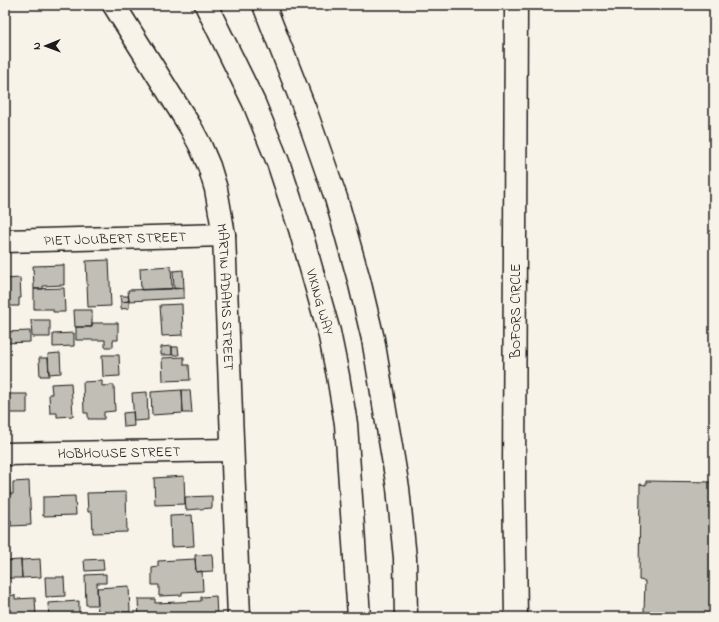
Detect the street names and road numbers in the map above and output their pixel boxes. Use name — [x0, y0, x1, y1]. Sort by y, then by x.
street label: MARTIN ADAMS STREET — [210, 222, 238, 371]
street label: PIET JOUBERT STREET — [43, 227, 187, 252]
street label: BOFORS CIRCLE — [506, 263, 527, 360]
street label: VIKING WAY — [300, 266, 338, 338]
street label: HOBHOUSE STREET — [57, 442, 181, 465]

